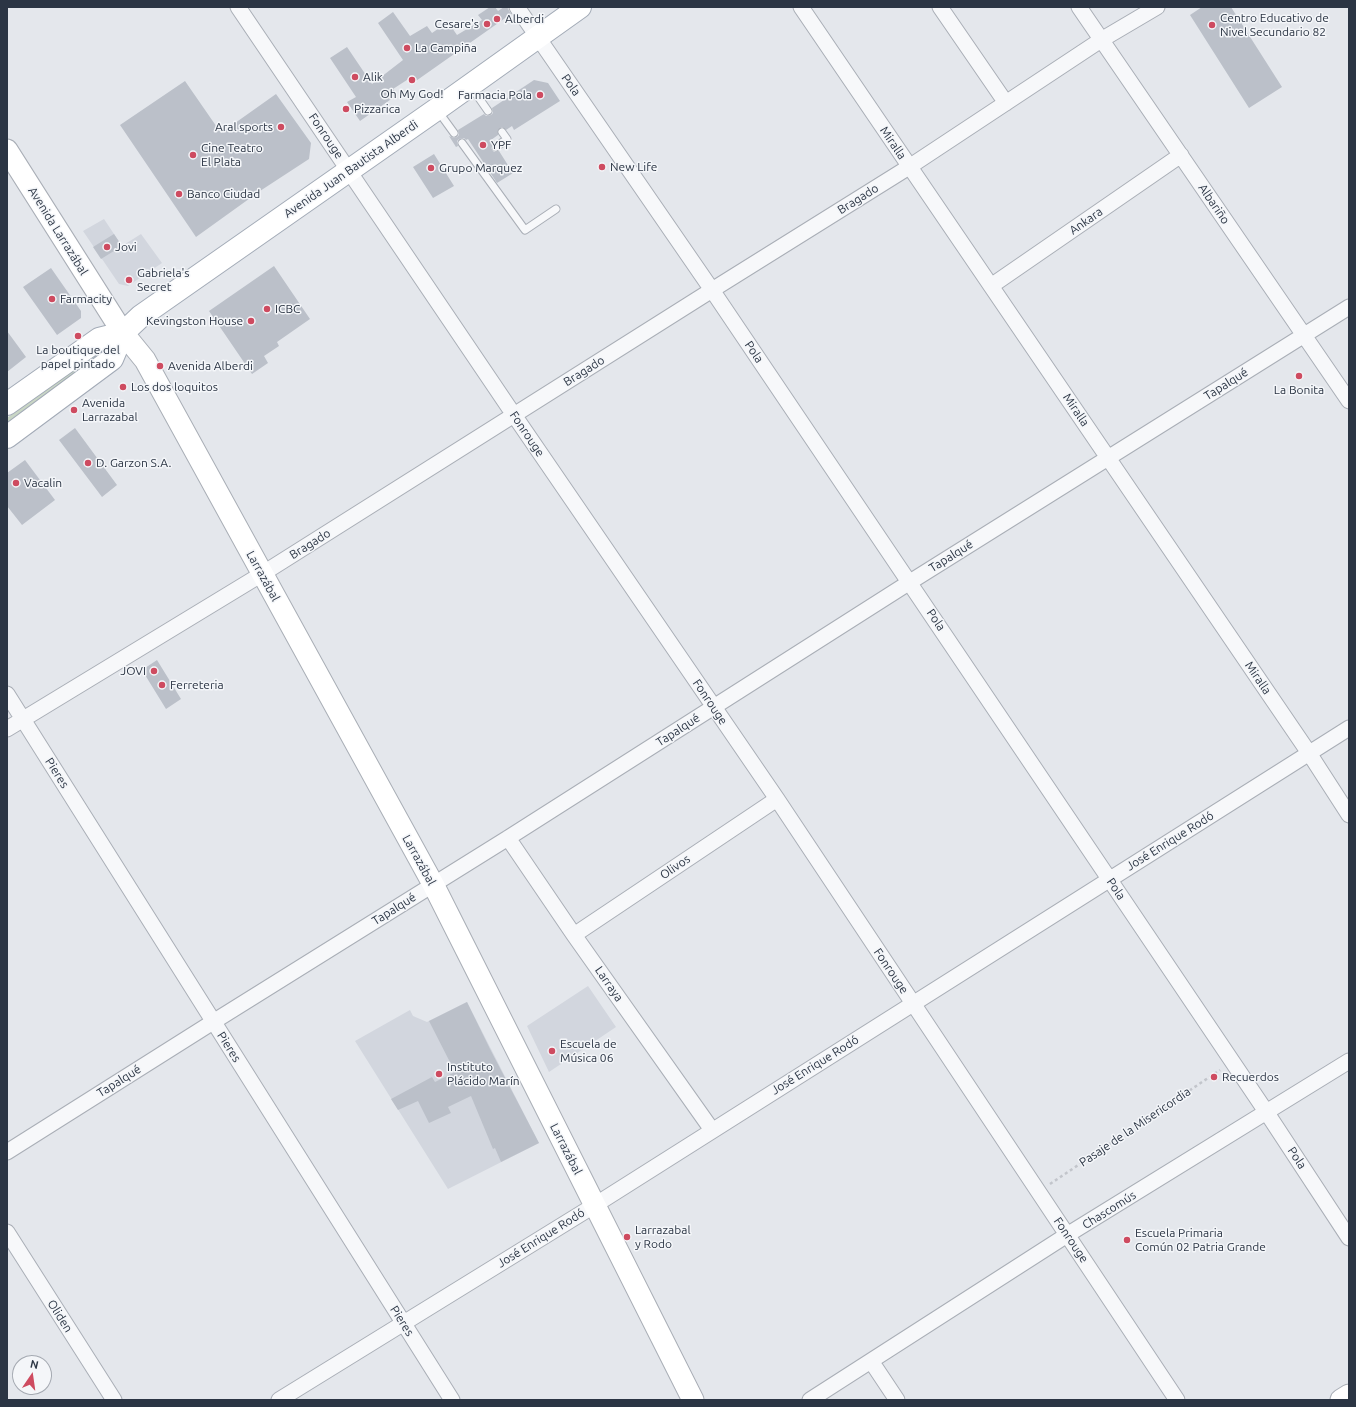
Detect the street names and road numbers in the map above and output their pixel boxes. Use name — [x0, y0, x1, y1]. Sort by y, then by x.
street label: Pola — [558, 71, 584, 99]
street label: Fonrouge — [305, 110, 347, 162]
street label: Avenida Juan Bautista Alberdi — [281, 117, 421, 221]
street label: Miralla — [877, 124, 909, 162]
street label: Bragado — [835, 181, 881, 217]
street label: Albariño — [1195, 181, 1233, 227]
street label: Avenida Larrazábal — [25, 184, 91, 278]
street label: Ankara — [1066, 204, 1106, 238]
street label: Pola — [741, 338, 767, 366]
street label: Bragado — [561, 353, 607, 389]
street label: Tapalqué — [1201, 365, 1251, 403]
street label: Miralla — [1060, 391, 1092, 429]
street label: Fonrouge — [506, 408, 548, 460]
street label: Bragado — [287, 526, 333, 562]
street label: Tapalqué — [926, 537, 976, 575]
street label: Larrazábal — [243, 548, 283, 604]
street label: Pola — [923, 606, 949, 634]
street label: Miralla — [1242, 659, 1274, 697]
street label: Fonrouge — [689, 676, 731, 728]
street label: Tapalqué — [653, 711, 703, 749]
street label: Pieres — [42, 755, 72, 791]
street label: José Enrique Rodó — [1124, 808, 1216, 874]
street label: Larrazábal — [399, 832, 439, 888]
street label: Olivos — [657, 852, 693, 882]
street label: Pola — [1103, 875, 1129, 903]
street label: Tapalqué — [369, 890, 419, 928]
street label: Fonrouge — [870, 945, 912, 997]
street label: Larraya — [592, 964, 626, 1004]
street label: Pieres — [214, 1029, 244, 1065]
street label: José Enrique Rodó — [769, 1032, 861, 1098]
street label: Tapalqué — [94, 1062, 144, 1100]
street label: Pasaje de la Misericordia — [1077, 1084, 1193, 1170]
street label: Larrazábal — [547, 1121, 585, 1177]
street label: Pola — [1285, 1144, 1309, 1172]
street label: Chascomús — [1080, 1188, 1138, 1232]
street label: José Enrique Rodó — [495, 1205, 587, 1271]
street label: Fonrouge — [1050, 1214, 1092, 1266]
street label: Oliden — [44, 1297, 76, 1335]
street label: Pieres — [387, 1303, 417, 1339]

